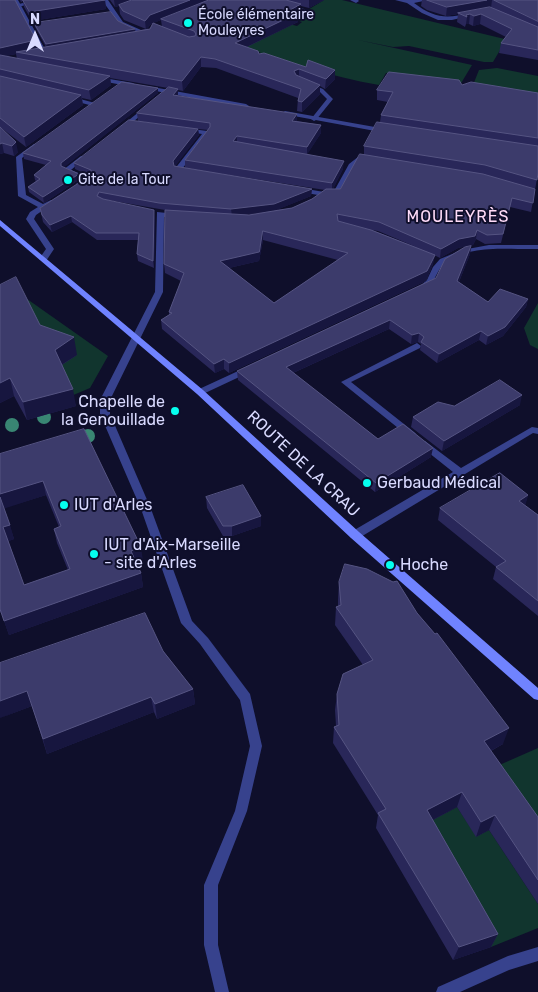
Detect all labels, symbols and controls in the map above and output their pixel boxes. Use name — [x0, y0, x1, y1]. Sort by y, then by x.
place label: École élémentaire Mouleyres — [198, 7, 314, 40]
north arrow — [10, 10, 60, 60]
text: N — [30, 11, 40, 28]
marker: École élémentaire Mouleyres — [182, 17, 194, 29]
place label: Gite de la Tour — [78, 172, 170, 188]
marker: Gite de la Tour — [62, 174, 74, 186]
district label: MOULEYRÈS — [405, 207, 511, 227]
place label: Chapelle de la Genouillade — [61, 392, 165, 430]
marker: Chapelle de la Genouillade — [169, 405, 181, 417]
street label: ROUTE DE LA CRAU — [243, 407, 363, 521]
place label: Gerbaud Médical — [377, 473, 501, 493]
marker: Gerbaud Médical — [361, 477, 373, 489]
place label: IUT d'Arles — [74, 495, 153, 515]
marker: IUT d'Arles — [58, 499, 70, 511]
place label: IUT d'Aix-Marseille - site d'Arles — [104, 535, 240, 573]
marker: IUT d'Aix-Marseille - site d'Arles — [88, 548, 100, 560]
place label: Hoche — [400, 555, 448, 575]
marker: Hoche — [384, 559, 396, 571]

